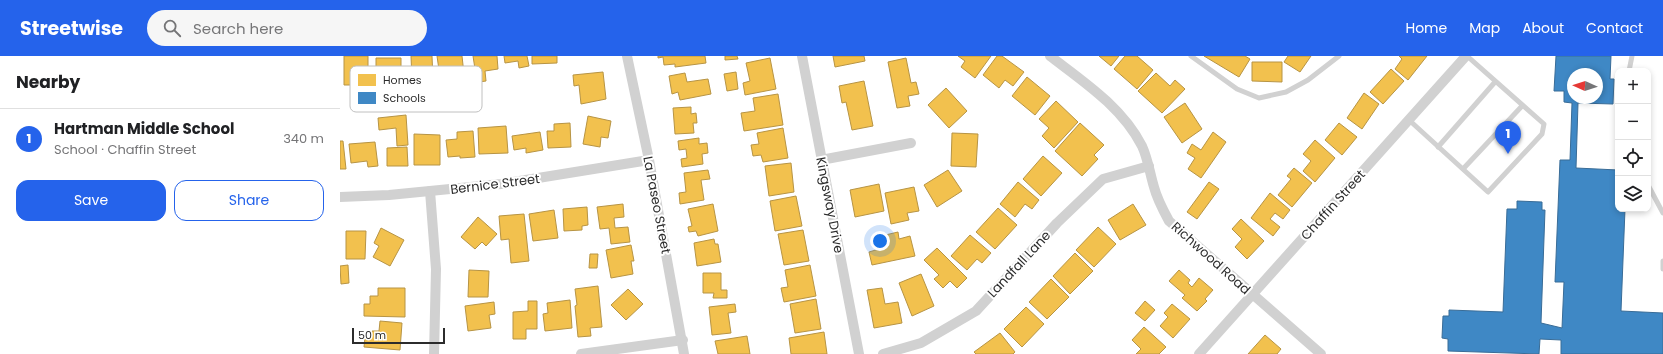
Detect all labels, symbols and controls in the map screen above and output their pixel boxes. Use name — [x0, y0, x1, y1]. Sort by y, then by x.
search box — [147, 10, 427, 46]
text: Streetwise — [20, 15, 123, 42]
icon: search — [161, 17, 183, 39]
text: Search here — [193, 18, 283, 39]
text: Home — [1405, 18, 1447, 38]
text: Map — [1469, 18, 1500, 38]
text: About — [1522, 18, 1564, 38]
text: Contact — [1586, 18, 1643, 38]
legend — [350, 66, 482, 112]
north arrow — [1567, 68, 1603, 104]
map controls — [1615, 68, 1651, 212]
button: + — [1615, 68, 1651, 104]
text: Nearby — [16, 70, 80, 94]
text: Homes — [383, 72, 422, 88]
text: Schools — [383, 90, 426, 106]
button: − — [1615, 104, 1651, 140]
text: Hartman Middle School — [54, 118, 234, 139]
pin: 1 — [1495, 121, 1521, 154]
text: 1 — [27, 129, 31, 148]
text: 340 m — [283, 129, 324, 148]
text: School · Chaffin Street — [54, 140, 196, 159]
button: locate — [1615, 140, 1651, 176]
street label: La Paseo Street — [638, 155, 676, 256]
street label: Kingsway Drive — [811, 155, 849, 255]
street label: Chaffin Street — [1296, 165, 1370, 244]
street label: Bernice Street — [449, 169, 541, 199]
button: layers — [1615, 176, 1651, 212]
button: Save — [16, 180, 166, 221]
button: Share — [174, 180, 324, 221]
street label: Richwood Road — [1167, 217, 1255, 299]
street label: Landfall Lane — [983, 226, 1055, 302]
your location — [870, 231, 890, 251]
scale bar — [352, 326, 445, 345]
text: 50 m — [358, 327, 386, 343]

